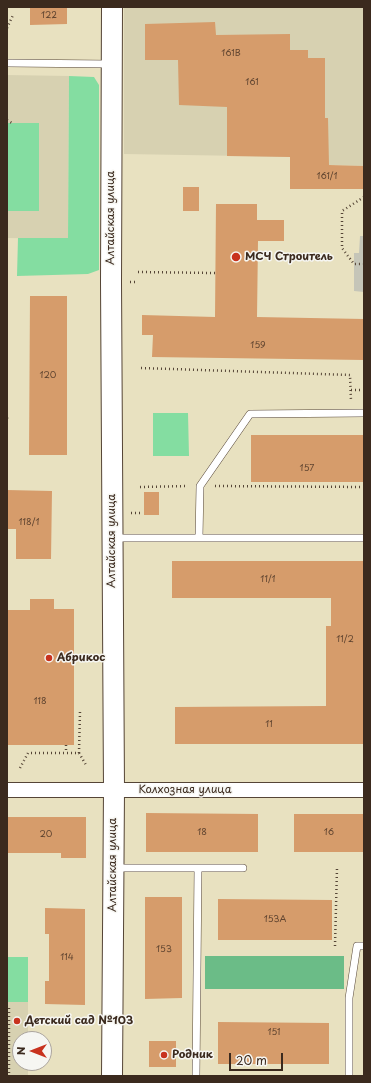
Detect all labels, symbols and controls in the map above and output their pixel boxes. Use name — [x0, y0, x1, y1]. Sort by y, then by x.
house number: 122 — [41, 11, 57, 21]
house number: 161В — [221, 49, 241, 59]
house number: 161 — [245, 78, 259, 88]
street label: Алтайская улица — [104, 171, 118, 265]
house number: 161/1 — [316, 172, 338, 182]
place label: МСЧ Строитель — [245, 250, 333, 264]
marker: МСЧ Строитель — [230, 251, 242, 263]
house number: 159 — [250, 341, 266, 351]
house number: 120 — [40, 371, 56, 381]
house number: 157 — [300, 464, 314, 474]
street label: Алтайская улица — [105, 494, 119, 588]
house number: 118/1 — [19, 518, 39, 528]
house number: 11/1 — [260, 575, 276, 585]
house number: 11/2 — [336, 635, 354, 645]
place label: Абрикос — [57, 651, 105, 665]
marker: Абрикос — [44, 653, 54, 663]
house number: 118 — [33, 697, 47, 707]
house number: 11 — [265, 720, 273, 730]
street label: Колхозная улица — [138, 783, 232, 797]
street label: Алтайская улица — [106, 818, 120, 912]
house number: 18 — [197, 828, 207, 838]
house number: 16 — [324, 828, 334, 838]
house number: 20 — [40, 830, 52, 840]
house number: 153А — [264, 915, 286, 925]
house number: 153 — [156, 945, 172, 955]
house number: 114 — [60, 953, 74, 963]
place label: Детский сад №103 — [25, 1014, 133, 1028]
marker: Детский сад №103 — [12, 1016, 22, 1026]
house number: 151 — [267, 1028, 281, 1038]
north arrow — [12, 1031, 52, 1071]
scale bar — [231, 1045, 285, 1071]
text: N — [12, 1047, 29, 1055]
place label: Родник — [172, 1048, 213, 1062]
marker: Родник — [159, 1050, 169, 1060]
text: 20 m — [236, 1051, 267, 1069]

